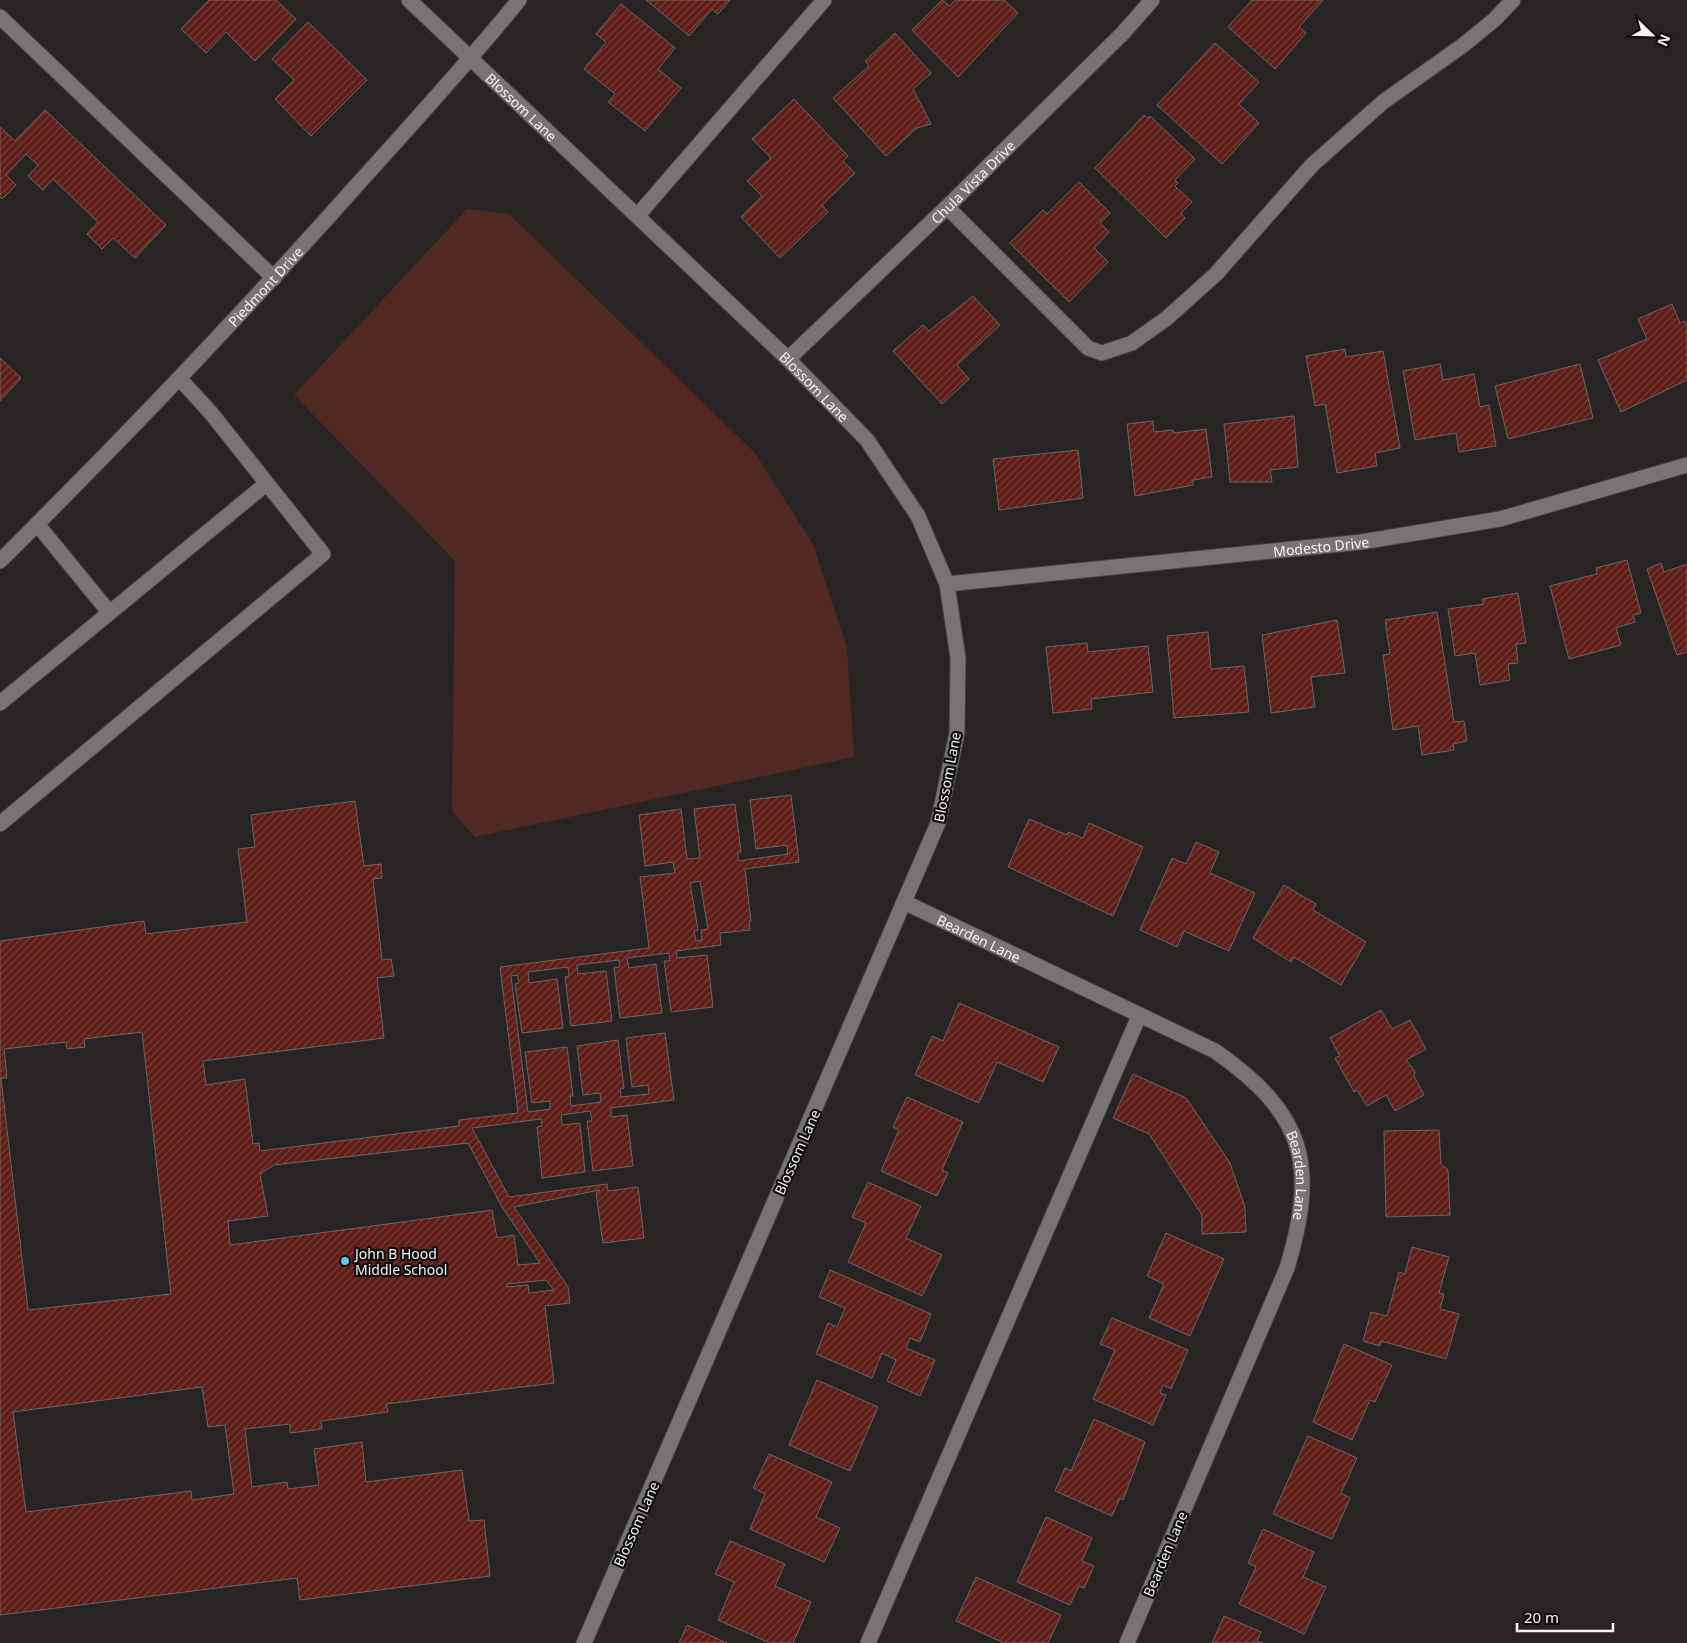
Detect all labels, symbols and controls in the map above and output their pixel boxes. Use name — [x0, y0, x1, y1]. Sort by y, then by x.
north arrow — [1627, 10, 1677, 60]
text: N — [1653, 31, 1675, 49]
street label: Blossom Lane — [482, 68, 561, 145]
street label: Chula Vista Drive — [926, 136, 1019, 227]
street label: Piedmont Drive — [224, 242, 307, 330]
street label: Blossom Lane — [776, 347, 853, 426]
street label: Modesto Drive — [1272, 531, 1371, 560]
street label: Blossom Lane — [929, 730, 965, 824]
street label: Bearden Lane — [934, 910, 1024, 966]
street label: Blossom Lane — [770, 1106, 824, 1198]
street label: Bearden Lane — [1283, 1127, 1312, 1222]
place label: John B Hood Middle School — [353, 1244, 447, 1279]
marker: John B Hood Middle School — [339, 1255, 351, 1267]
street label: Blossom Lane — [609, 1478, 663, 1570]
street label: Bearden Lane — [1138, 1508, 1192, 1600]
scale bar — [1517, 1600, 1613, 1632]
text: 20 m — [1524, 1607, 1559, 1627]

